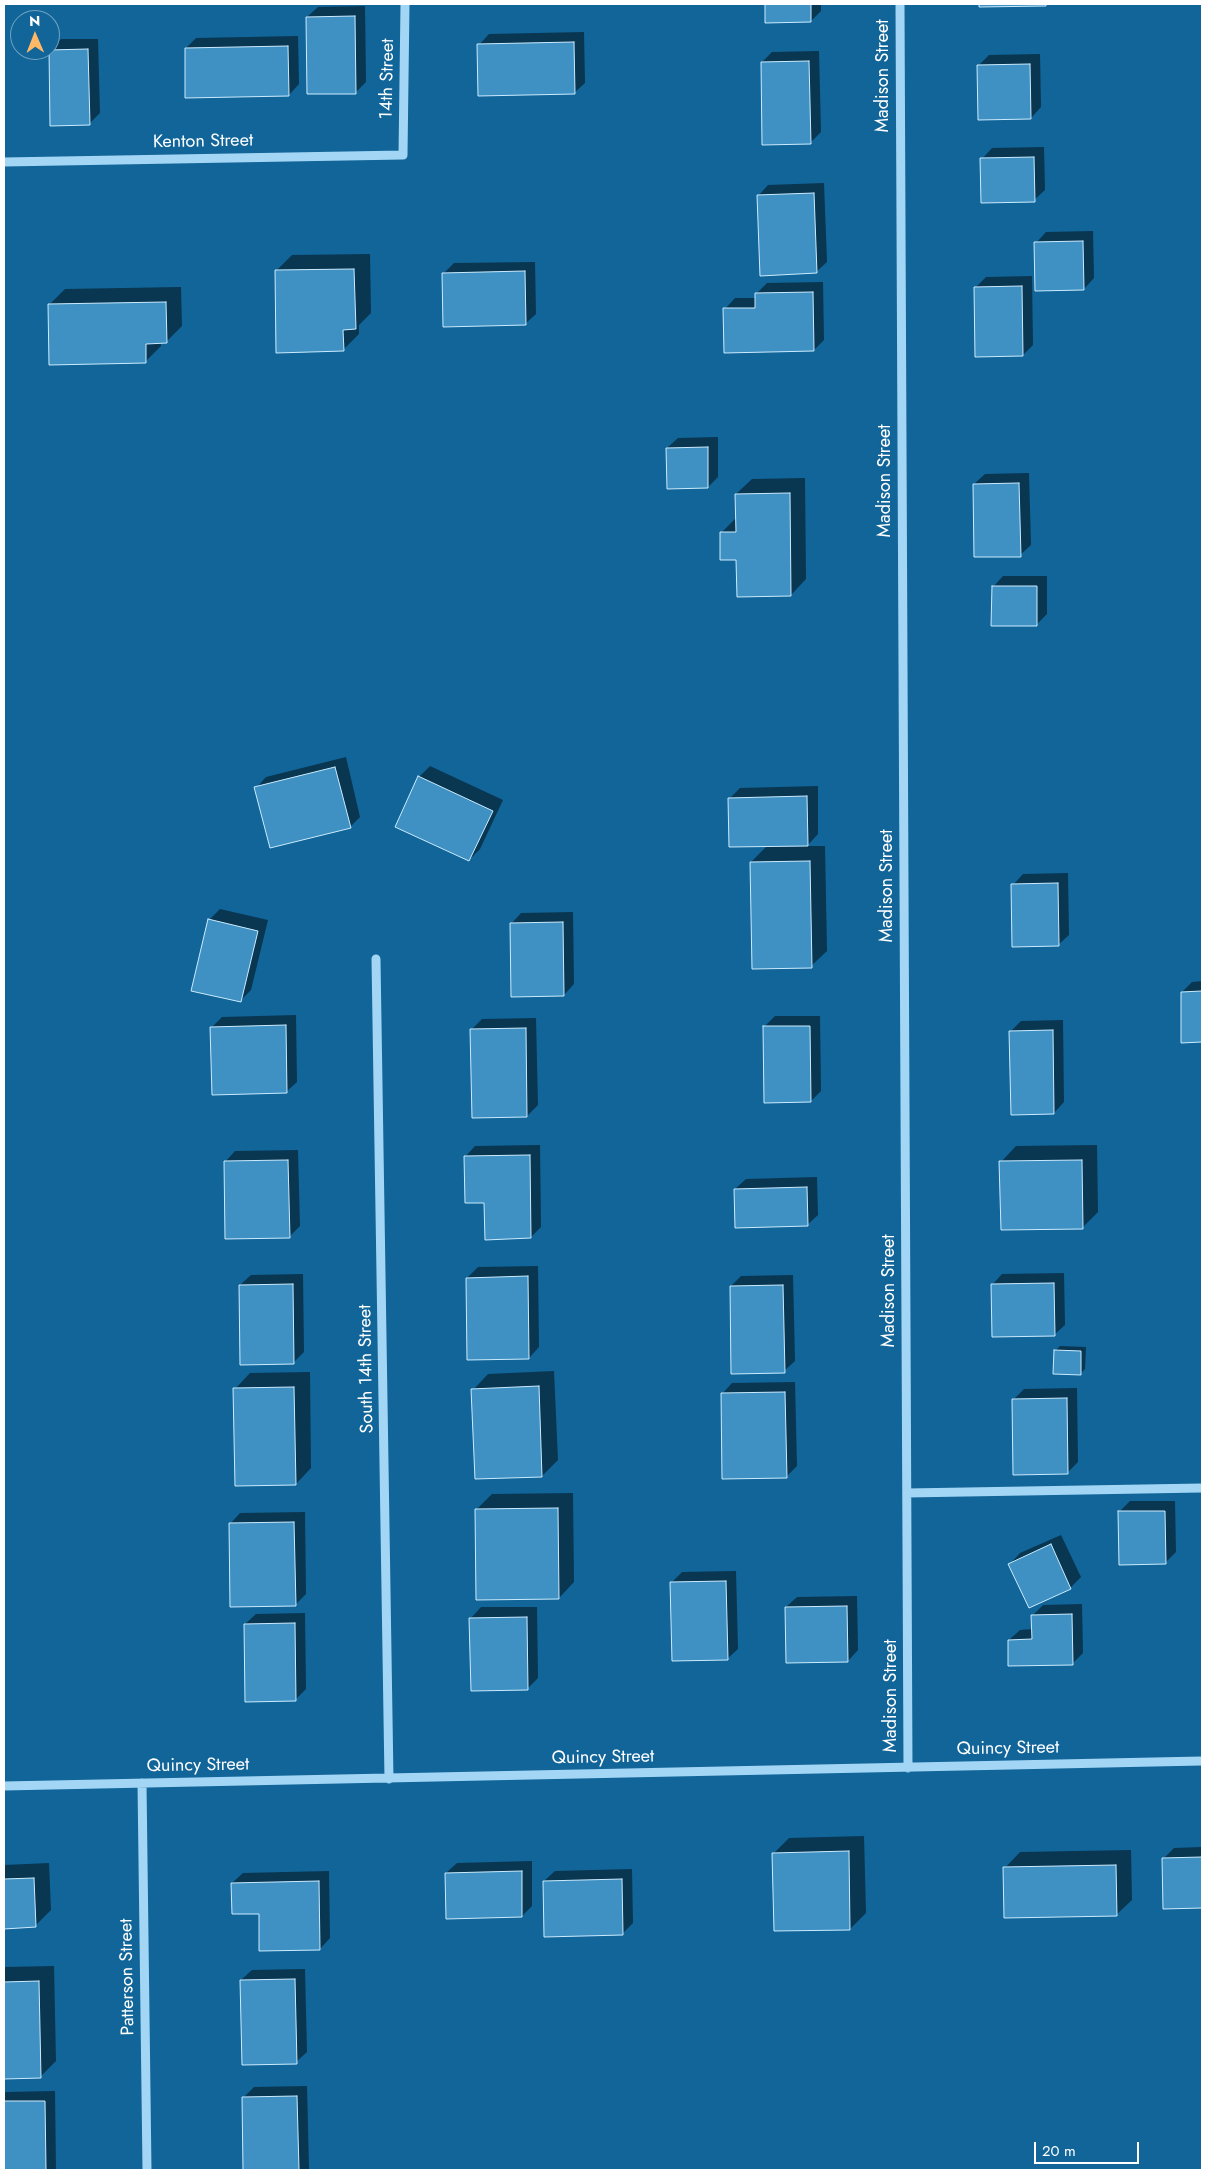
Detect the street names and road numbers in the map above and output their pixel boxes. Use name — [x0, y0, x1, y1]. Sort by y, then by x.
street label: Madison Street — [873, 19, 895, 133]
street label: 14th Street — [376, 38, 400, 120]
street label: Kenton Street — [153, 130, 253, 154]
street label: Madison Street — [875, 424, 897, 538]
street label: Madison Street — [877, 829, 899, 943]
street label: Madison Street — [879, 1234, 901, 1348]
street label: South 14th Street — [355, 1304, 379, 1434]
street label: Madison Street — [881, 1639, 903, 1753]
street label: Quincy Street — [956, 1737, 1060, 1761]
street label: Quincy Street — [551, 1746, 655, 1770]
street label: Quincy Street — [146, 1754, 250, 1778]
street label: Patterson Street — [116, 1918, 140, 2036]

